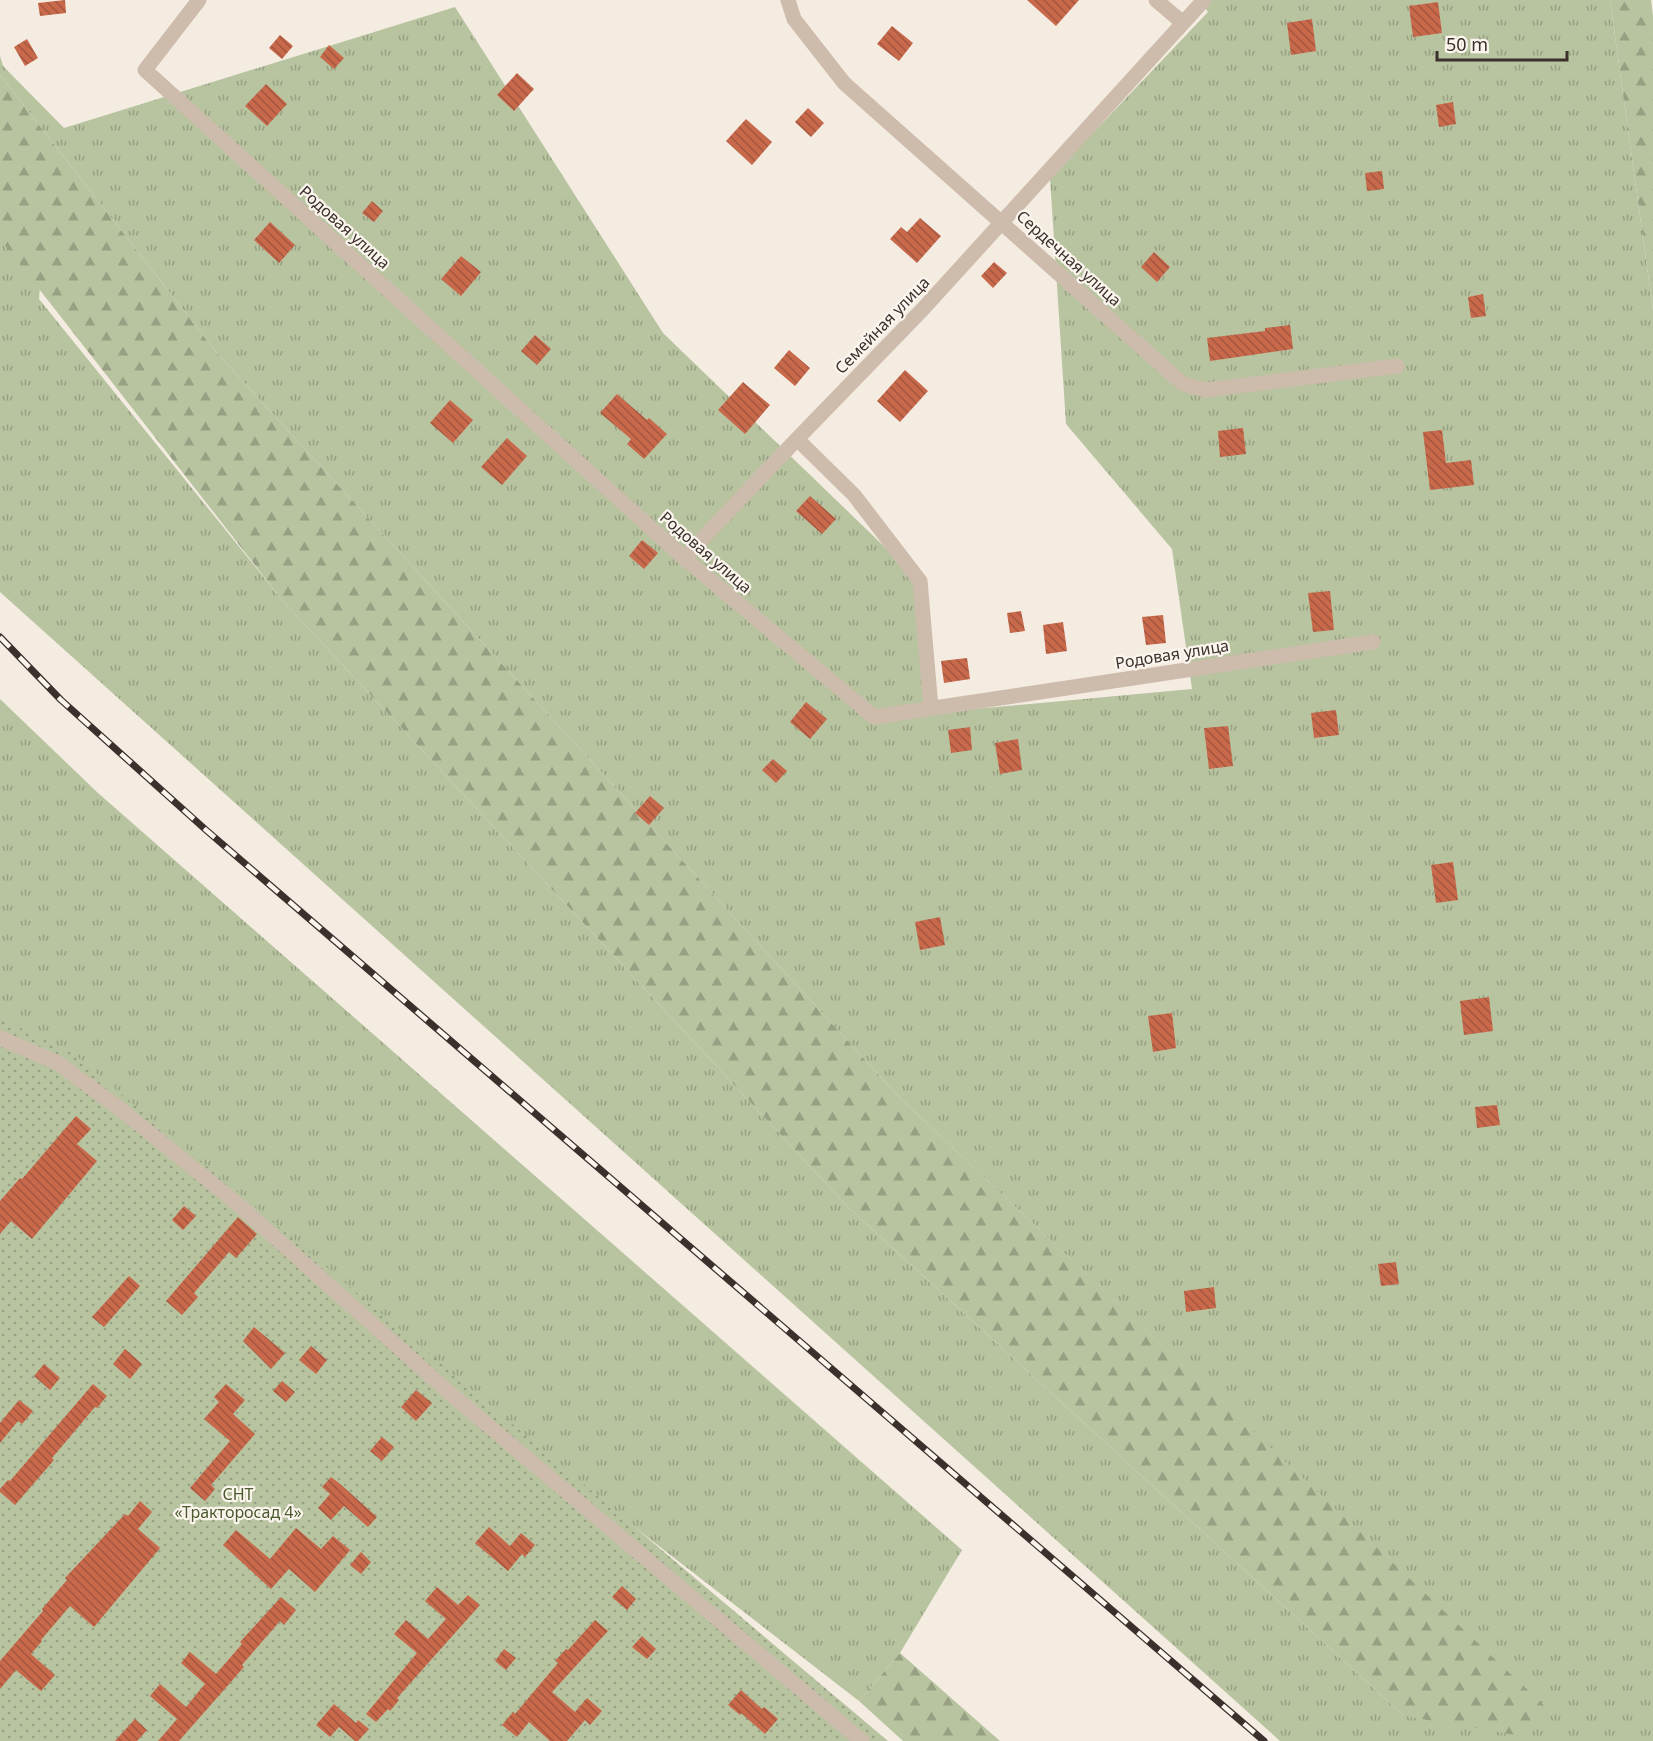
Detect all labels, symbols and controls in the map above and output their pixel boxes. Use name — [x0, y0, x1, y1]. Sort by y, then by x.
scale bar — [1437, 24, 1568, 62]
text: 50 m — [1446, 32, 1488, 56]
street label: Родовая улица — [295, 180, 395, 274]
street label: Сердечная улица — [1012, 205, 1126, 311]
street label: Семейная улица — [830, 271, 934, 379]
street label: Родовая улица — [655, 506, 757, 598]
street label: Родовая улица — [1114, 634, 1230, 674]
park label: СНТ «Тракторосад 4» — [174, 1483, 302, 1523]

